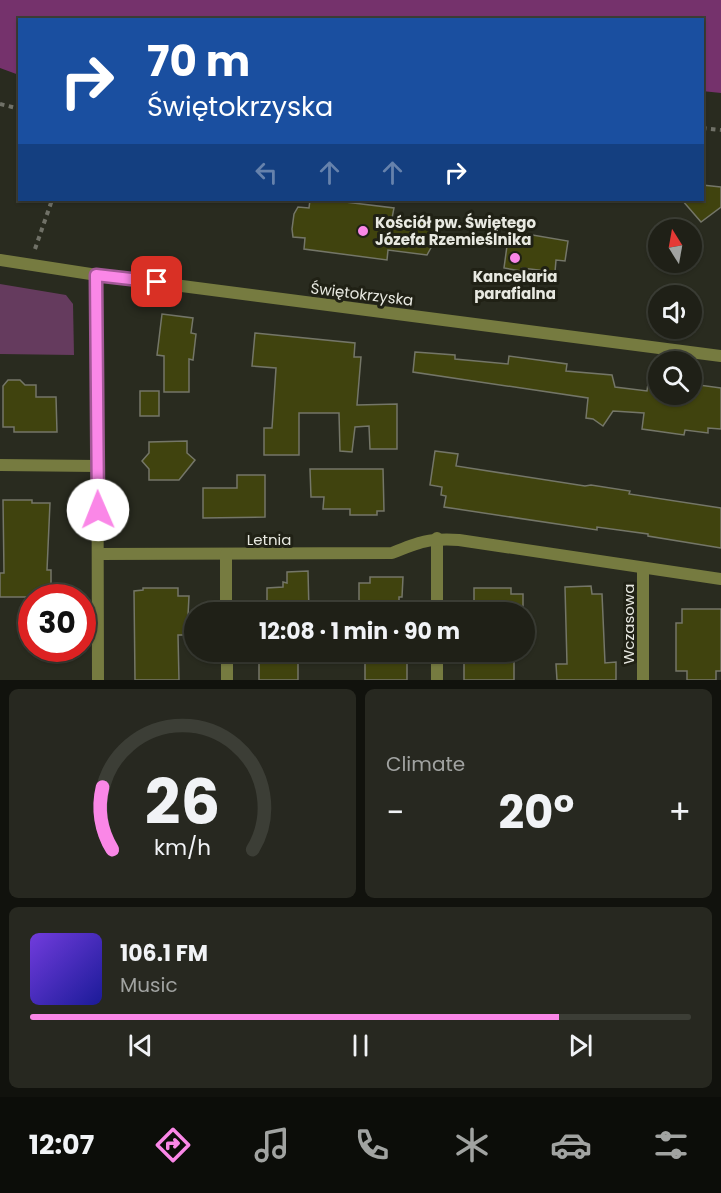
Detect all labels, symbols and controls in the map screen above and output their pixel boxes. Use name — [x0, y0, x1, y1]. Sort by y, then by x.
text: 70 m — [147, 32, 250, 91]
icon: right — [48, 42, 126, 120]
text: Świętokrzyska — [147, 88, 333, 125]
icon: left — [250, 156, 283, 189]
icon: ahead — [313, 156, 346, 189]
icon: ahead — [376, 156, 409, 189]
icon: right — [439, 156, 472, 189]
place label: Kościół pw. Świętego Józefa Rzemieślnika — [375, 212, 536, 250]
north arrow — [648, 219, 702, 273]
map controls — [648, 219, 702, 405]
marker: Kościół pw. Świętego Józefa Rzemieślnika — [356, 224, 370, 238]
marker: Kancelaria parafialna — [508, 251, 522, 265]
pin — [131, 256, 182, 307]
icon: arrive — [140, 265, 173, 298]
place label: Kancelaria parafialna — [473, 266, 557, 304]
street label: Świętokrzyska — [309, 277, 415, 311]
button: sound — [648, 285, 702, 339]
button: search — [648, 351, 702, 405]
position arrow — [66, 478, 130, 542]
street label: Letnia — [247, 529, 291, 550]
speed limit sign: 30 — [18, 584, 96, 662]
street label: Wczasowa — [618, 584, 639, 664]
text: 12:08 · 1 min · 90 m — [259, 616, 460, 647]
text: Climate — [386, 750, 465, 778]
text: 26 — [145, 758, 220, 846]
text: 20° — [498, 781, 574, 844]
text: − — [386, 789, 404, 836]
text: + — [668, 789, 691, 836]
text: km/h — [154, 833, 211, 864]
text: 106.1 FM — [120, 938, 208, 969]
text: Music — [120, 971, 178, 999]
icon: previous — [124, 1029, 157, 1062]
icon: pause — [344, 1029, 377, 1062]
icon: next — [564, 1029, 597, 1062]
icon: directions — [152, 1124, 194, 1166]
icon: music — [251, 1124, 293, 1166]
icon: phone — [351, 1124, 393, 1166]
icon: climate — [451, 1124, 493, 1166]
icon: car — [550, 1124, 592, 1166]
icon: filters — [650, 1124, 692, 1166]
text: 12:07 — [29, 1126, 94, 1163]

